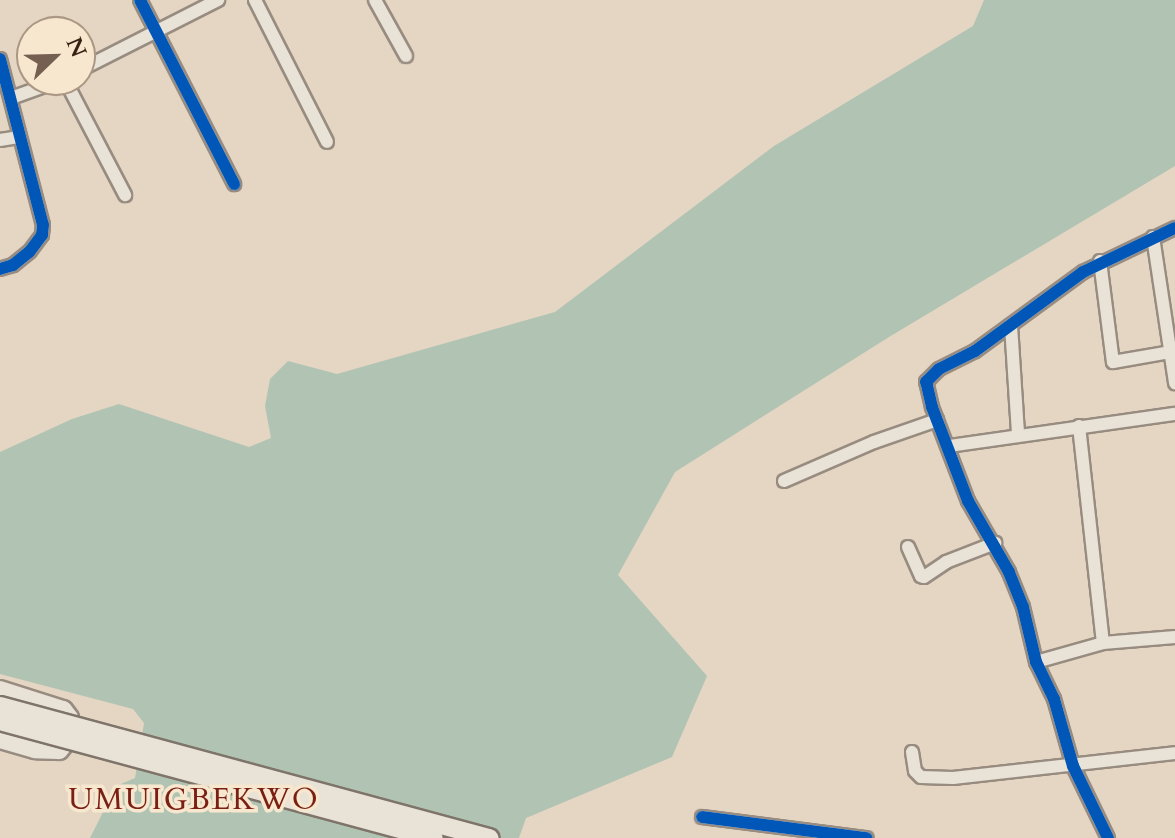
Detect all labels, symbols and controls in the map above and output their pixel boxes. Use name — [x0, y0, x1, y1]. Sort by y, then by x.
north arrow — [16, 16, 96, 96]
text: N — [59, 33, 94, 62]
district label: UMUIGBEKWO — [68, 782, 320, 818]

